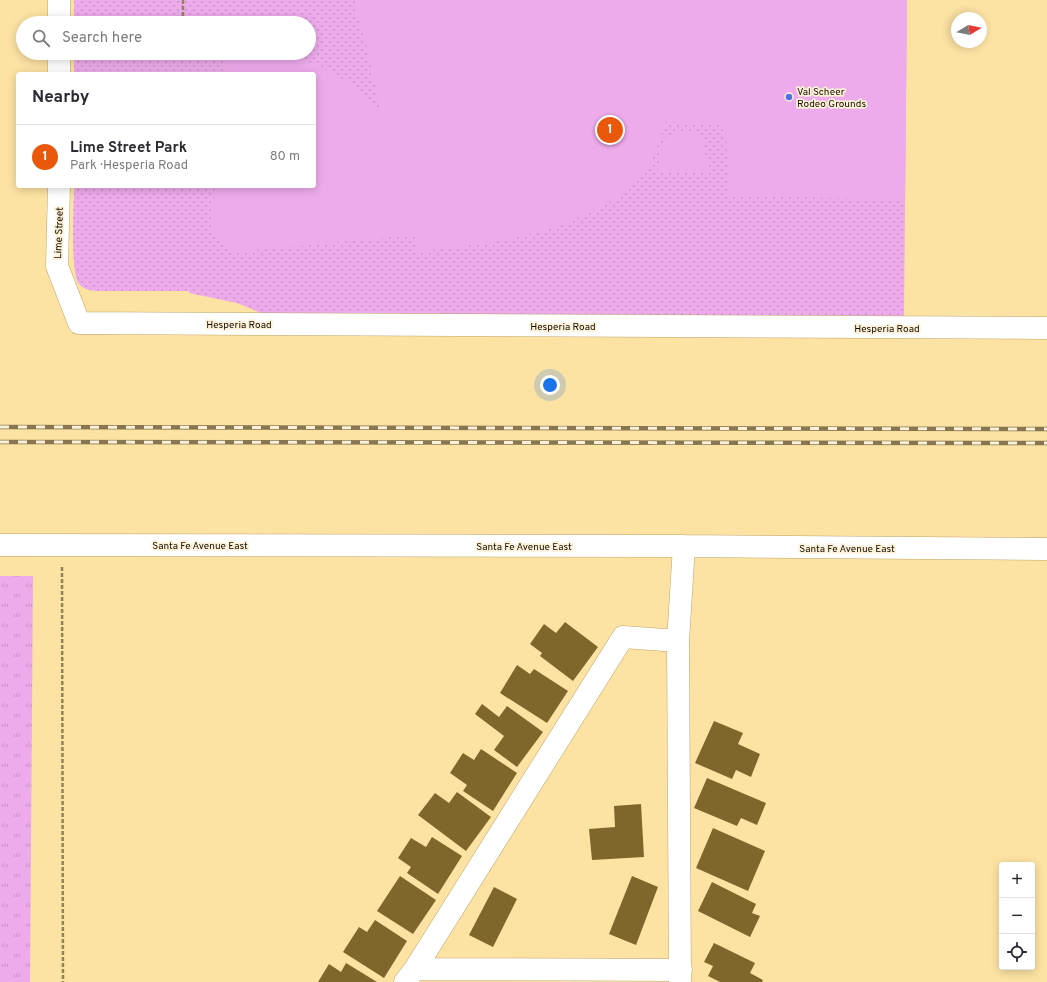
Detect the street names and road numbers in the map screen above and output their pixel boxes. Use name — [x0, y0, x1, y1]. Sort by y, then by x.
street label: Lime Street — [52, 207, 67, 259]
street label: Hesperia Road — [206, 319, 272, 332]
street label: Hesperia Road — [530, 321, 596, 334]
street label: Hesperia Road — [854, 323, 920, 336]
street label: Santa Fe Avenue East — [152, 540, 248, 553]
street label: Santa Fe Avenue East — [476, 541, 572, 554]
street label: Santa Fe Avenue East — [799, 543, 895, 556]

